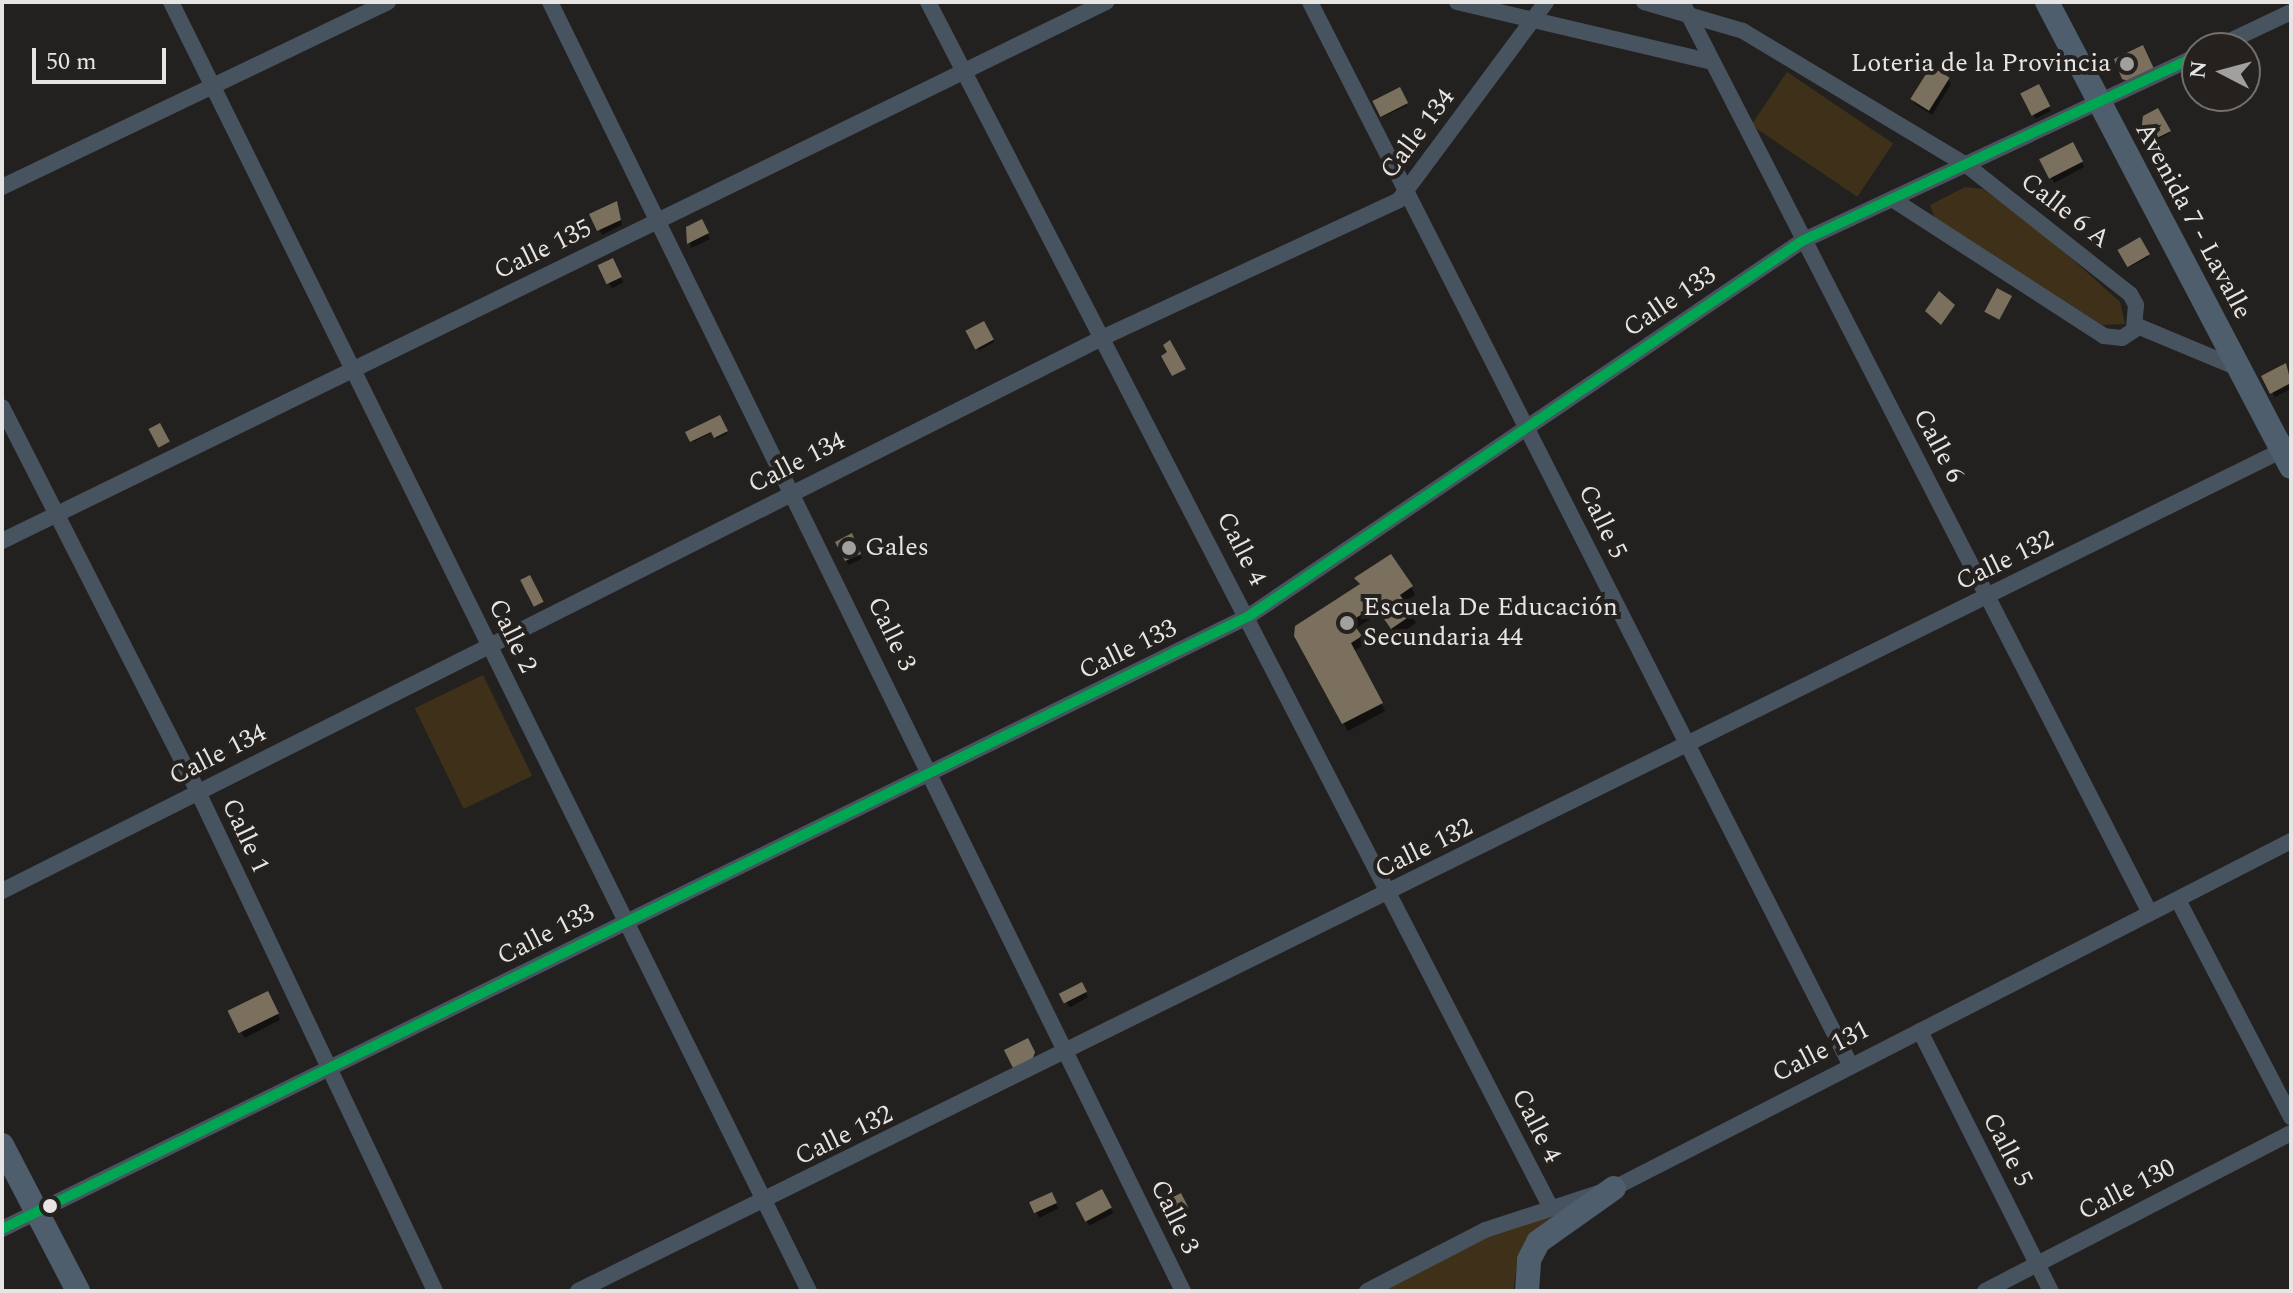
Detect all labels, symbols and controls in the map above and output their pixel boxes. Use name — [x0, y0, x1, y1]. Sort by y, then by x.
scale bar — [36, 32, 170, 82]
north arrow — [2181, 32, 2261, 112]
text: 50 m — [46, 44, 97, 80]
place label: Loteria de la Provincia — [1851, 48, 2111, 80]
marker: Loteria de la Provincia — [2118, 55, 2136, 73]
text: N — [2181, 59, 2216, 80]
street label: Calle 134 — [1374, 83, 1462, 185]
street label: Avenida 7 - Lavalle — [2128, 117, 2258, 325]
street label: Calle 6 A — [2014, 166, 2116, 256]
street label: Calle 135 — [489, 213, 597, 287]
street label: Calle 133 — [1618, 260, 1722, 344]
street label: Calle 6 — [1906, 404, 1970, 488]
street label: Calle 134 — [743, 425, 851, 501]
street label: Calle 5 — [1571, 480, 1633, 564]
street label: Calle 4 — [1209, 507, 1273, 591]
street label: Calle 132 — [1951, 524, 2059, 598]
place label: Gales — [865, 532, 929, 564]
marker: Gales — [840, 539, 858, 557]
street label: Calle 3 — [860, 592, 922, 676]
place label: Escuela De Educación Secundaria 44 — [1363, 592, 1618, 654]
street label: Calle 2 — [481, 594, 543, 678]
street label: Calle 133 — [1074, 613, 1182, 687]
marker: Escuela De Educación Secundaria 44 — [1338, 614, 1356, 632]
street label: Calle 134 — [164, 717, 272, 793]
street label: Calle 1 — [214, 794, 276, 878]
street label: Calle 132 — [1370, 812, 1478, 886]
street label: Calle 133 — [492, 897, 600, 973]
street label: Calle 131 — [1767, 1014, 1875, 1090]
street label: Calle 4 — [1504, 1084, 1568, 1168]
street label: Calle 132 — [790, 1099, 898, 1173]
street label: Calle 5 — [1975, 1108, 2039, 1192]
street label: Calle 130 — [2073, 1152, 2181, 1228]
street label: Calle 3 — [1143, 1175, 1205, 1259]
unlabelled marker — [42, 1198, 58, 1214]

